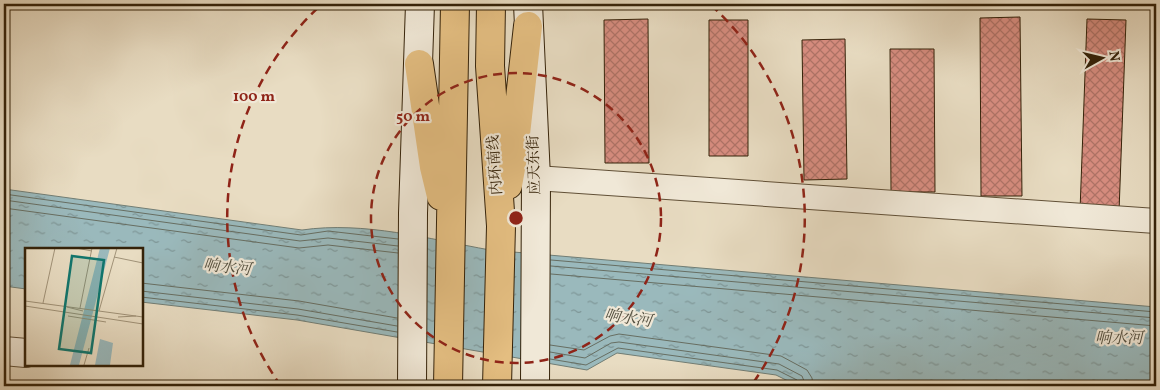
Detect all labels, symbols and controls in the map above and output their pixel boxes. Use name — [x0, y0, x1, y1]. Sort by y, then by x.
north arrow — [1078, 32, 1128, 82]
text: N — [1103, 50, 1124, 63]
text: 100 m — [233, 87, 276, 108]
text: 50 m — [396, 107, 430, 128]
street label: 内环南线 — [483, 134, 509, 196]
street label: 应天东街 — [523, 135, 547, 195]
centre of rings — [507, 209, 525, 227]
inset map — [25, 248, 142, 365]
water label: 响水河 — [202, 255, 255, 282]
water label: 响水河 — [603, 305, 656, 334]
water label: 响水河 — [1095, 328, 1146, 350]

